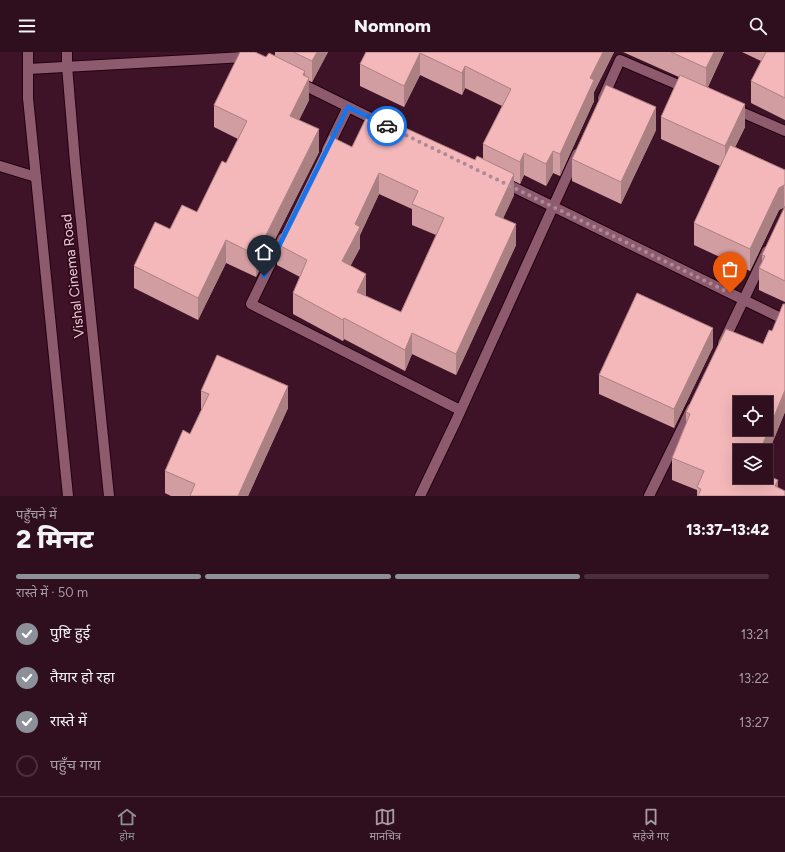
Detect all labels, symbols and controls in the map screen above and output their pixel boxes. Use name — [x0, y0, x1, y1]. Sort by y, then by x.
icon: menu — [16, 15, 38, 37]
text: Nomnom — [354, 15, 431, 37]
icon: search — [747, 15, 769, 37]
courier — [367, 106, 407, 146]
icon: car — [376, 115, 398, 137]
street label: Vishal Cinema Road — [58, 213, 88, 339]
pin — [247, 235, 281, 276]
icon: home — [253, 241, 275, 263]
pin — [713, 252, 747, 293]
icon: bag — [719, 258, 741, 280]
map controls — [733, 396, 773, 484]
button: locate — [733, 396, 773, 436]
button: layers — [733, 444, 773, 484]
text: पहुँचने में — [16, 507, 57, 522]
text: 13:37–13:42 — [686, 521, 769, 539]
text: 2 मिनट — [16, 523, 93, 555]
text: रास्ते में · 50 m — [16, 585, 88, 600]
icon: check — [16, 623, 38, 645]
text: पुष्टि हुई — [50, 624, 90, 642]
text: 13:21 — [741, 627, 769, 642]
icon: check — [16, 667, 38, 689]
text: तैयार हो रहा — [50, 668, 115, 686]
text: 13:22 — [739, 671, 769, 686]
icon: check — [16, 711, 38, 733]
text: रास्ते में — [50, 712, 87, 730]
text: 13:27 — [739, 715, 769, 730]
text: पहुँच गया — [50, 756, 101, 774]
tab: होम — [116, 806, 138, 844]
tab: मानचित्र — [370, 806, 401, 844]
tab: सहेजे गए — [633, 806, 669, 844]

